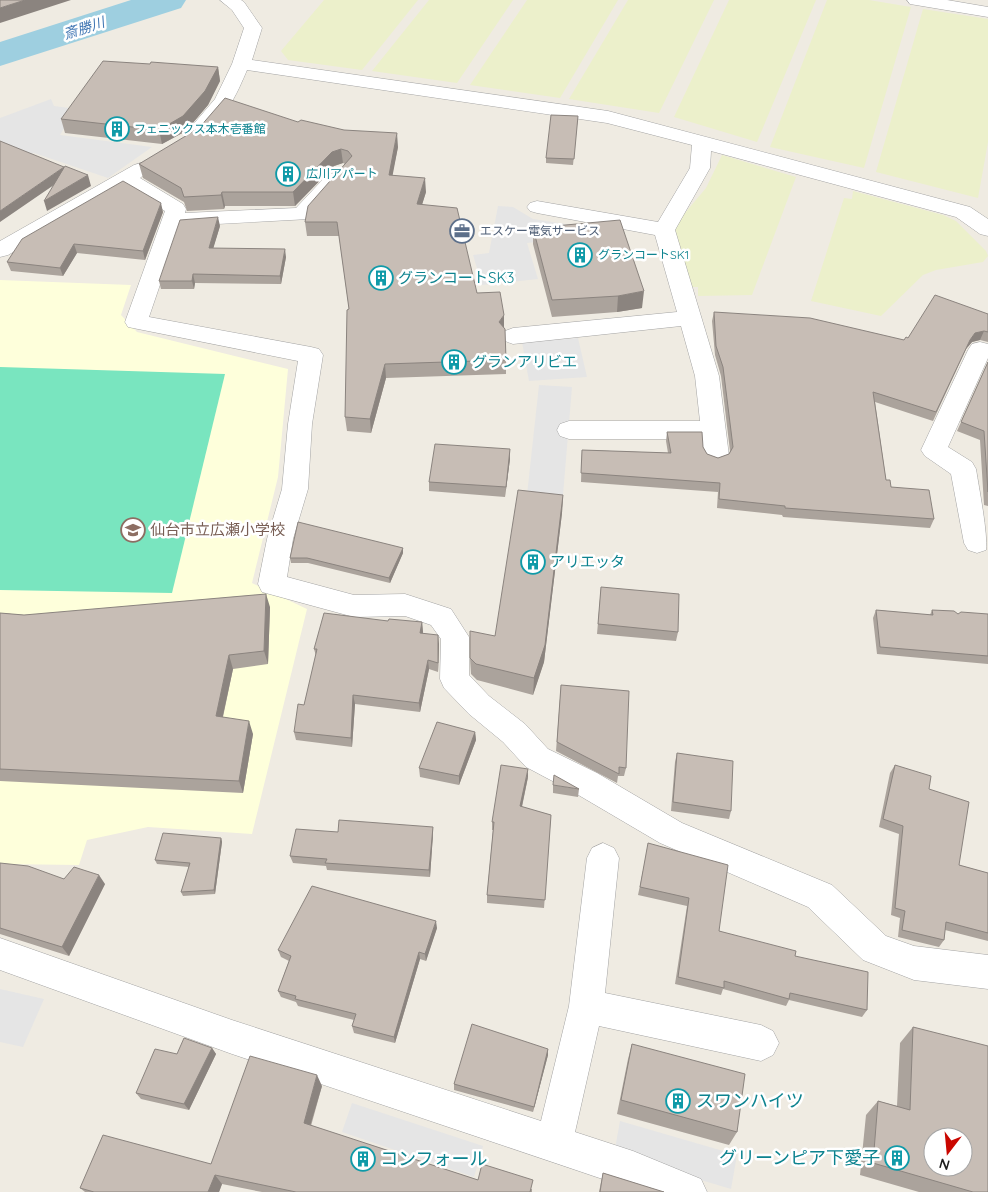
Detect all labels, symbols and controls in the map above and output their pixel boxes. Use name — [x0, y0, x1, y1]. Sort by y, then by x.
water label: 斎勝川 — [61, 12, 109, 43]
building icon: フェニックス本木壱番館 — [104, 116, 130, 142]
place label: フェニックス本木壱番館 — [134, 121, 266, 136]
building icon: 広川アパート — [275, 161, 301, 187]
place label: 広川アパート — [306, 166, 378, 181]
office icon: エスケー電気サービス — [449, 218, 475, 244]
place label: エスケー電気サービス — [480, 223, 600, 238]
building icon: グランコートSK1 — [567, 242, 593, 268]
place label: グランコートSK1 — [598, 247, 689, 262]
building icon: グランコートSK3 — [368, 265, 394, 291]
place label: グランコートSK3 — [398, 268, 515, 287]
building icon: グランアリビエ — [441, 349, 467, 375]
place label: グランアリビエ — [472, 352, 577, 371]
school or university icon: 仙台市立広瀬小学校 — [120, 517, 146, 543]
place label: 仙台市立広瀬小学校 — [150, 520, 285, 539]
building icon: アリエッタ — [520, 549, 546, 575]
place label: アリエッタ — [550, 552, 625, 571]
building icon: スワンハイツ — [665, 1088, 691, 1114]
place label: スワンハイツ — [696, 1089, 804, 1112]
north arrow — [923, 1127, 973, 1177]
building icon: グリーンピア下愛子 — [884, 1145, 910, 1171]
building icon: コンフォール — [350, 1146, 376, 1172]
place label: グリーンピア下愛子 — [719, 1146, 880, 1169]
place label: コンフォール — [380, 1147, 487, 1170]
text: N — [937, 1154, 952, 1175]

